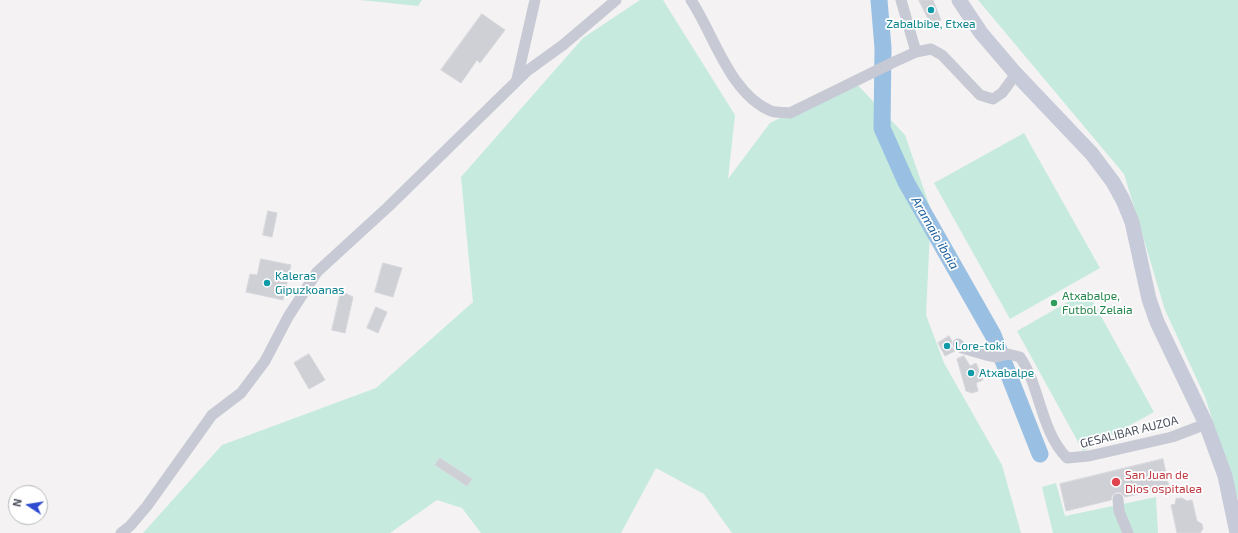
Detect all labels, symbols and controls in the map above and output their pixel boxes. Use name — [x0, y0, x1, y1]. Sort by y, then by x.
marker: Zabalbibe, Etxea — [926, 5, 936, 15]
place label: Zabalbibe, Etxea — [886, 17, 976, 31]
water label: Aramaio ibaia — [908, 194, 962, 272]
place label: Kaleras Gipuzkoanas — [275, 269, 344, 297]
marker: Kaleras Gipuzkoanas — [262, 278, 272, 288]
place label: Atxabalpe, Futbol Zelaia — [1062, 289, 1133, 317]
marker: Atxabalpe, Futbol Zelaia — [1049, 298, 1059, 308]
place label: Lore-toki — [955, 339, 1005, 353]
marker: Lore-toki — [942, 341, 952, 351]
place label: Atxabalpe — [979, 366, 1034, 380]
marker: Atxabalpe — [966, 368, 976, 378]
street label: GESALIBAR AUZOA — [1079, 413, 1179, 451]
place label: San Juan de Dios ospitalea — [1125, 468, 1202, 496]
marker: San Juan de Dios ospitalea — [1110, 476, 1122, 488]
north arrow — [8, 485, 48, 525]
text: N — [10, 497, 24, 508]

